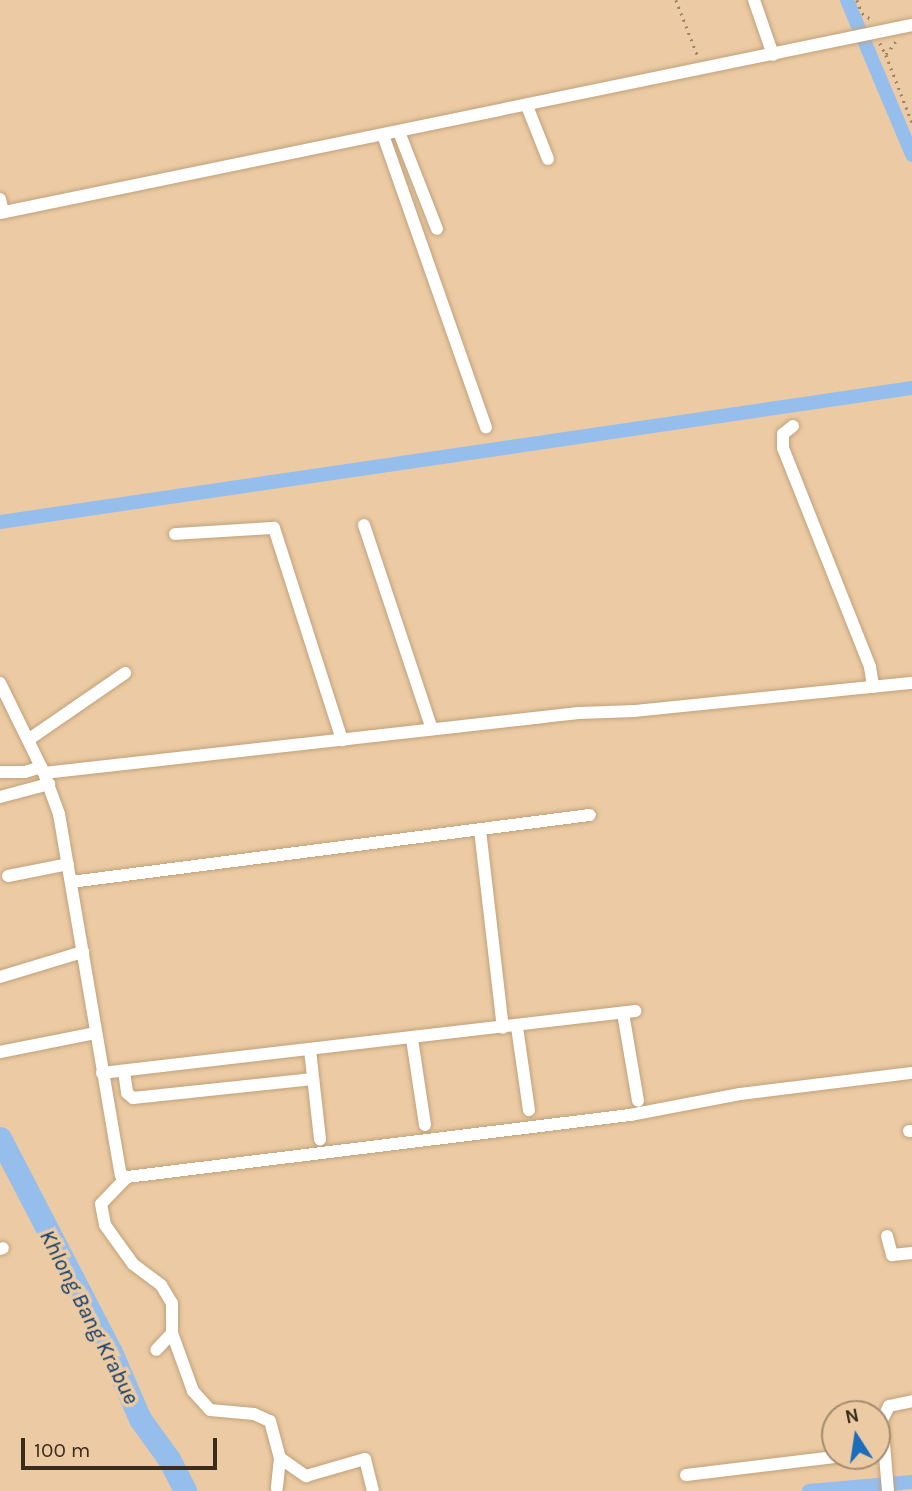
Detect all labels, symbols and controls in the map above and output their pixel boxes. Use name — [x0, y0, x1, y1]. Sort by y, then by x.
water label: Khlong Bang Krabue — [33, 1225, 145, 1409]
north arrow — [821, 1400, 891, 1470]
text: N — [843, 1404, 861, 1429]
scale bar — [24, 1424, 220, 1468]
text: 100 m — [34, 1438, 91, 1462]

